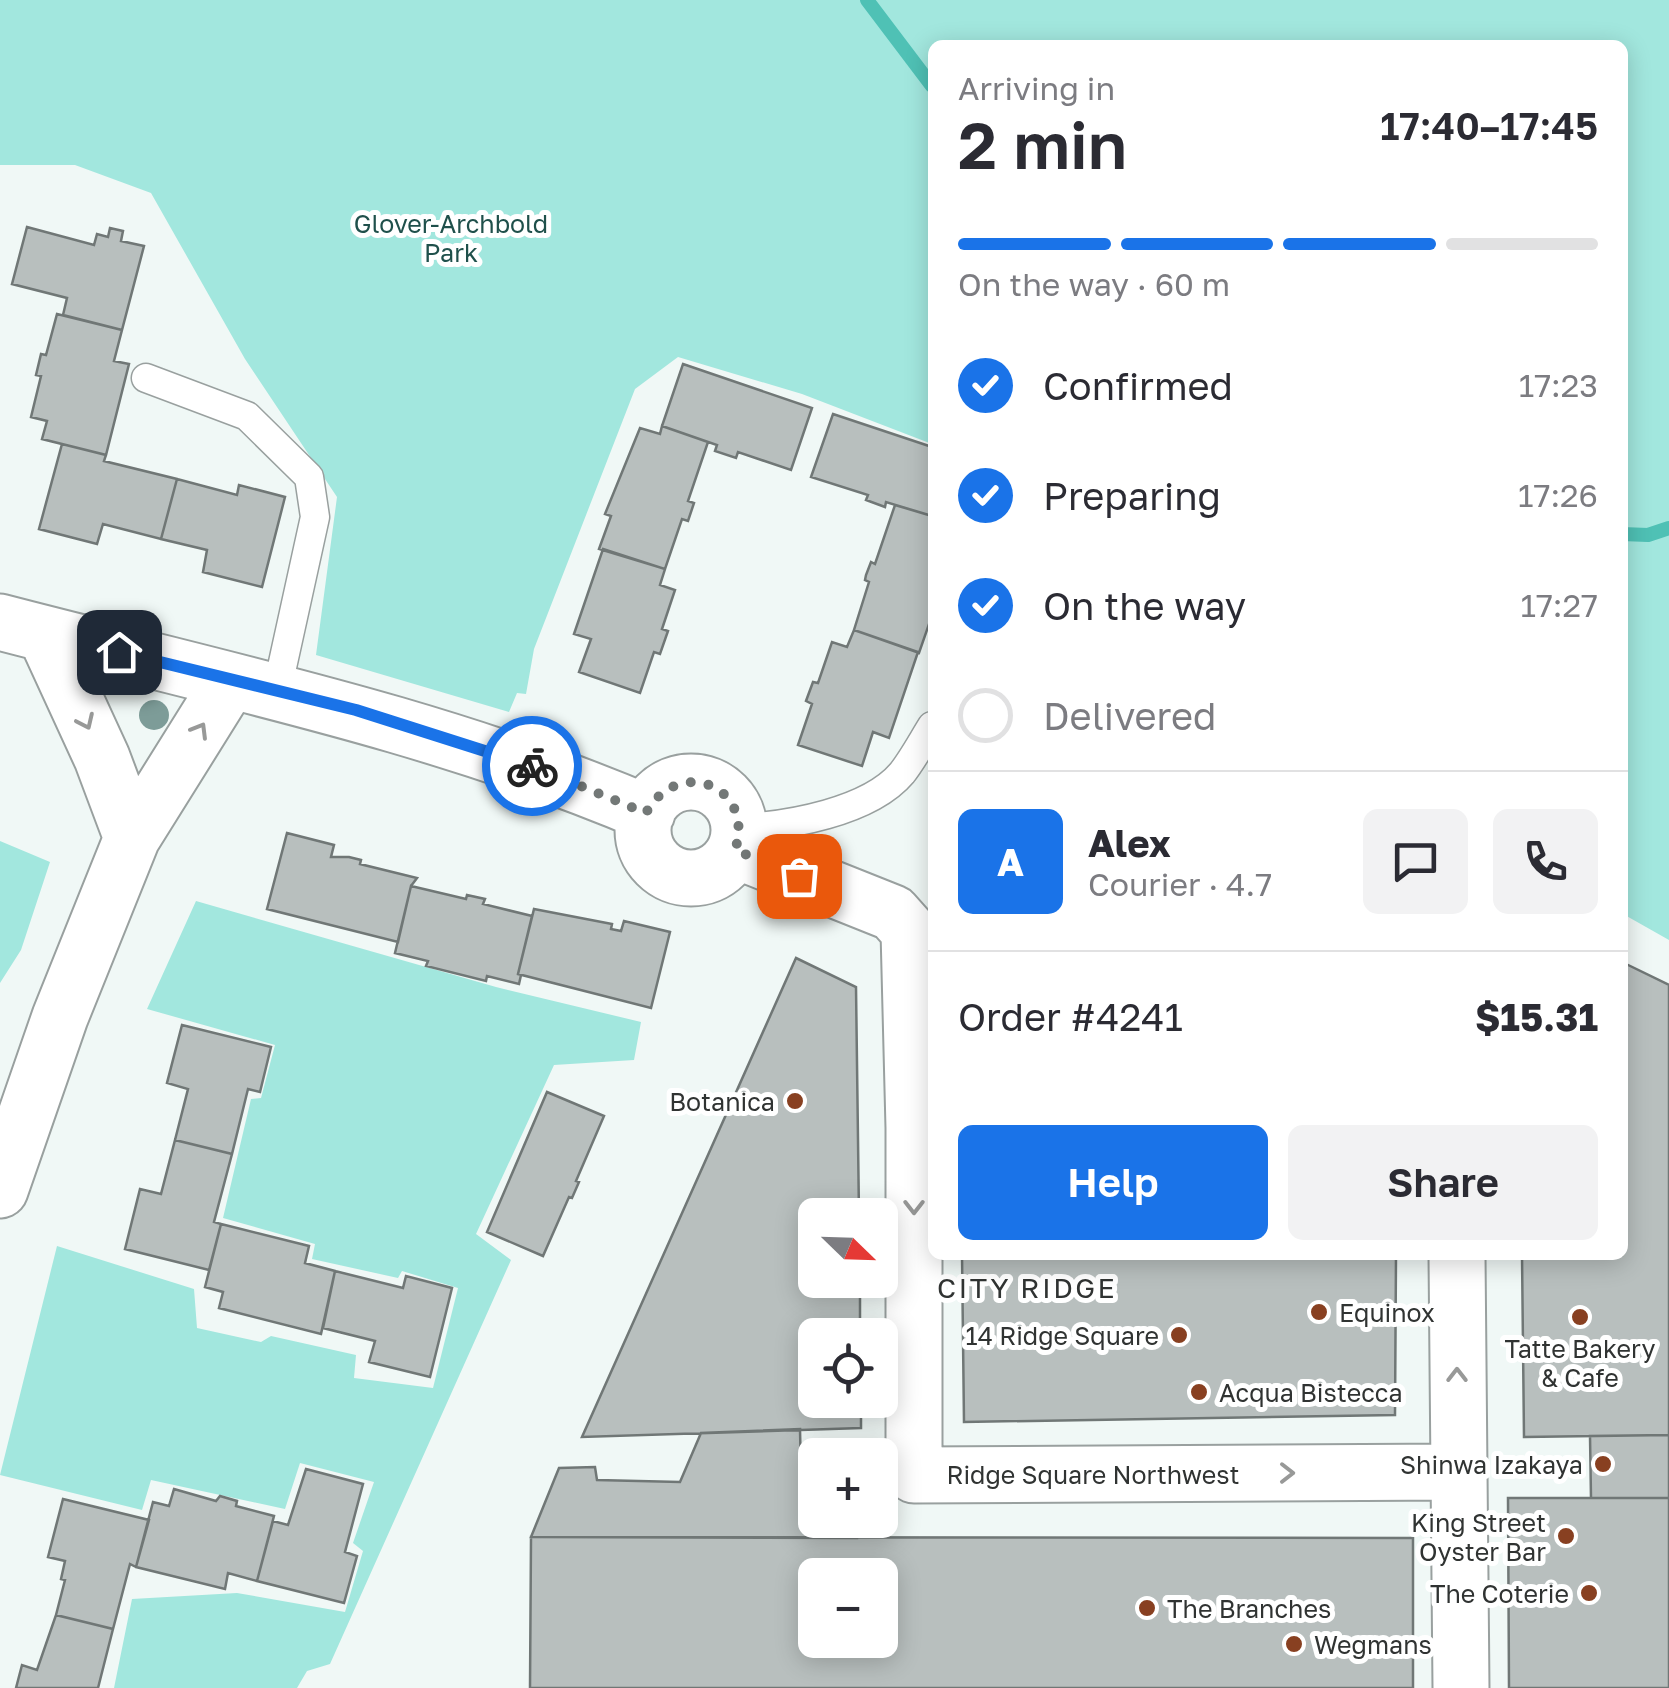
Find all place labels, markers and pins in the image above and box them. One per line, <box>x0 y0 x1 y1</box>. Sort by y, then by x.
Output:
pin <box>77 610 162 695</box>
pin <box>757 834 842 919</box>
place label: Botanica <box>669 1086 775 1117</box>
marker: Botanica <box>784 1090 806 1112</box>
place label: Equinox <box>1339 1297 1435 1328</box>
marker: Equinox <box>1308 1301 1330 1323</box>
marker: Tatte Bakery & Cafe <box>1569 1306 1591 1328</box>
place label: 14 Ridge Square <box>966 1320 1159 1351</box>
marker: 14 Ridge Square <box>1168 1324 1190 1346</box>
place label: Tatte Bakery & Cafe <box>1504 1333 1656 1393</box>
place label: Acqua Bistecca <box>1219 1377 1403 1408</box>
marker: Acqua Bistecca <box>1188 1381 1210 1403</box>
place label: Shinwa Izakaya <box>1400 1449 1583 1480</box>
marker: Shinwa Izakaya <box>1592 1453 1614 1475</box>
place label: King Street Oyster Bar <box>1411 1507 1546 1567</box>
marker: King Street Oyster Bar <box>1555 1525 1577 1547</box>
place label: The Coterie <box>1430 1578 1569 1609</box>
marker: The Coterie <box>1578 1582 1600 1604</box>
place label: The Branches <box>1167 1593 1331 1624</box>
marker: The Branches <box>1136 1597 1158 1619</box>
place label: Wegmans <box>1314 1629 1432 1660</box>
marker: Wegmans <box>1283 1633 1305 1655</box>

